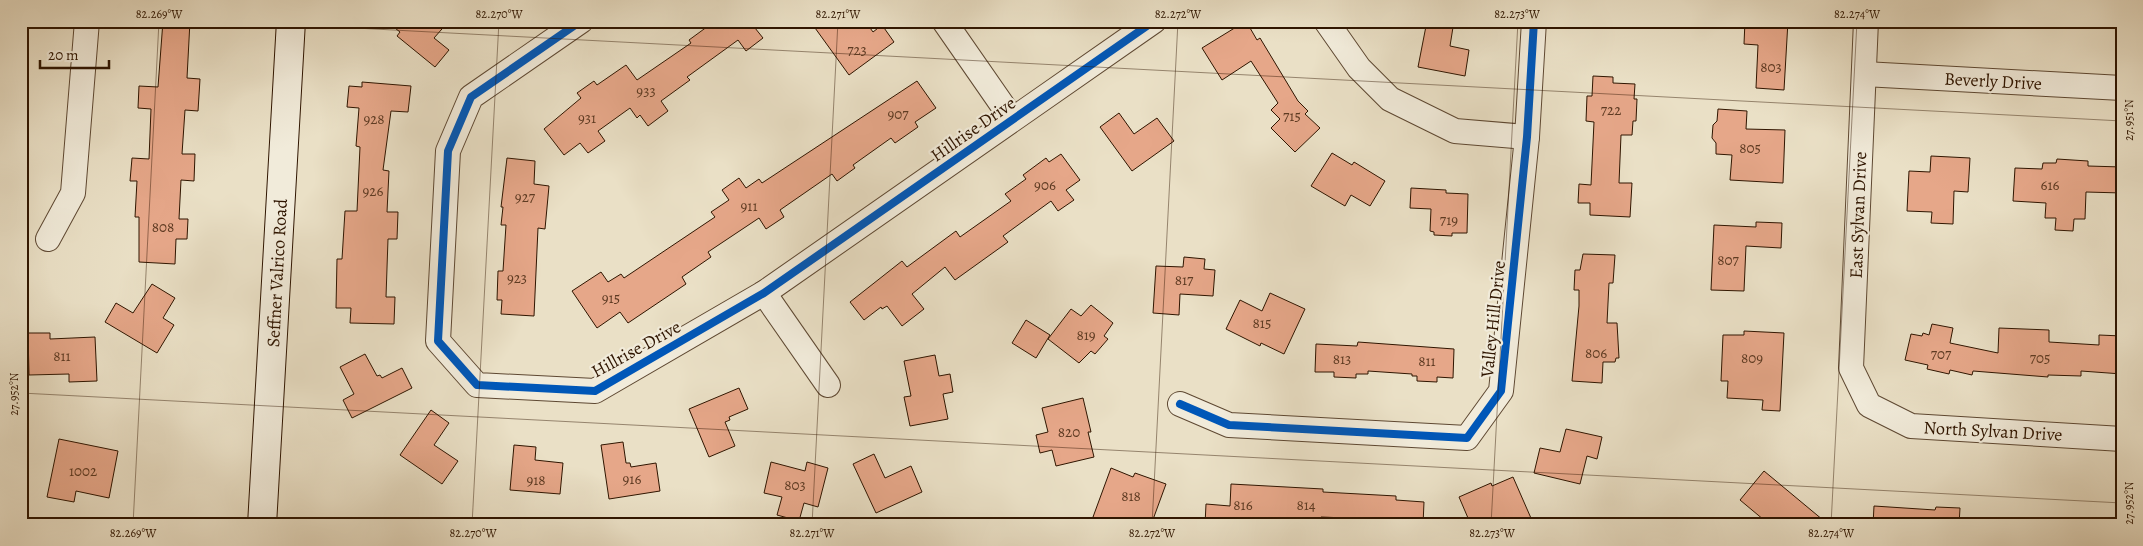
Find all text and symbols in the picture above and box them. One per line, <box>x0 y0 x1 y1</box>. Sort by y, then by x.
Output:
text: 82.269°W <box>136 6 183 22</box>
text: 82.270°W <box>475 6 523 22</box>
text: 82.271°W <box>816 6 861 22</box>
text: 82.272°W <box>1155 6 1202 22</box>
text: 82.273°W <box>1494 6 1541 22</box>
text: 82.274°W <box>1834 6 1881 22</box>
scale bar <box>40 38 109 70</box>
house number: 723 <box>847 40 867 60</box>
text: 20 m <box>48 45 79 65</box>
house number: 803 <box>1760 57 1782 77</box>
street label: Beverly Drive <box>1944 66 2042 96</box>
house number: 933 <box>636 81 656 101</box>
street label: Hillrise Drive <box>926 91 1020 167</box>
text: 27.951°N <box>2121 99 2137 141</box>
house number: 722 <box>1601 100 1621 120</box>
house number: 907 <box>887 104 909 124</box>
house number: 715 <box>1283 106 1301 126</box>
house number: 931 <box>578 108 596 128</box>
house number: 928 <box>363 109 385 129</box>
house number: 805 <box>1739 138 1761 158</box>
street label: East Sylvan Drive <box>1844 151 1872 279</box>
house number: 906 <box>1034 175 1056 195</box>
house number: 616 <box>2041 175 2060 195</box>
house number: 926 <box>363 181 384 201</box>
house number: 927 <box>515 187 536 207</box>
house number: 911 <box>740 196 758 216</box>
street label: Seffner Valrico Road <box>261 198 293 348</box>
house number: 719 <box>1440 210 1458 230</box>
house number: 808 <box>152 217 174 237</box>
house number: 807 <box>1717 250 1739 270</box>
street label: Valley Hill Drive <box>1475 259 1511 380</box>
house number: 923 <box>507 268 527 288</box>
house number: 817 <box>1175 270 1194 290</box>
house number: 915 <box>602 288 620 308</box>
house number: 815 <box>1253 313 1271 333</box>
street label: Hillrise Drive <box>587 315 685 383</box>
house number: 819 <box>1076 325 1096 345</box>
house number: 806 <box>1585 343 1607 363</box>
house number: 707 <box>1931 344 1952 364</box>
house number: 811 <box>53 346 71 366</box>
house number: 809 <box>1741 348 1763 368</box>
house number: 705 <box>2030 348 2050 368</box>
house number: 813 <box>1333 349 1351 369</box>
house number: 811 <box>1418 351 1436 371</box>
text: 27.952°N <box>6 372 22 415</box>
street label: North Sylvan Drive <box>1923 415 2063 447</box>
house number: 820 <box>1058 422 1080 442</box>
house number: 1002 <box>69 461 97 481</box>
house number: 916 <box>623 469 642 489</box>
house number: 918 <box>526 470 546 490</box>
house number: 803 <box>784 475 806 495</box>
text: 27.952°N <box>2121 481 2137 524</box>
house number: 818 <box>1121 486 1141 506</box>
house number: 816 <box>1233 495 1253 515</box>
house number: 814 <box>1296 495 1316 515</box>
text: 82.269°W <box>110 525 157 541</box>
text: 82.270°W <box>449 525 497 541</box>
text: 82.271°W <box>790 525 835 541</box>
text: 82.272°W <box>1129 525 1176 541</box>
text: 82.273°W <box>1469 525 1516 541</box>
text: 82.274°W <box>1808 525 1855 541</box>

